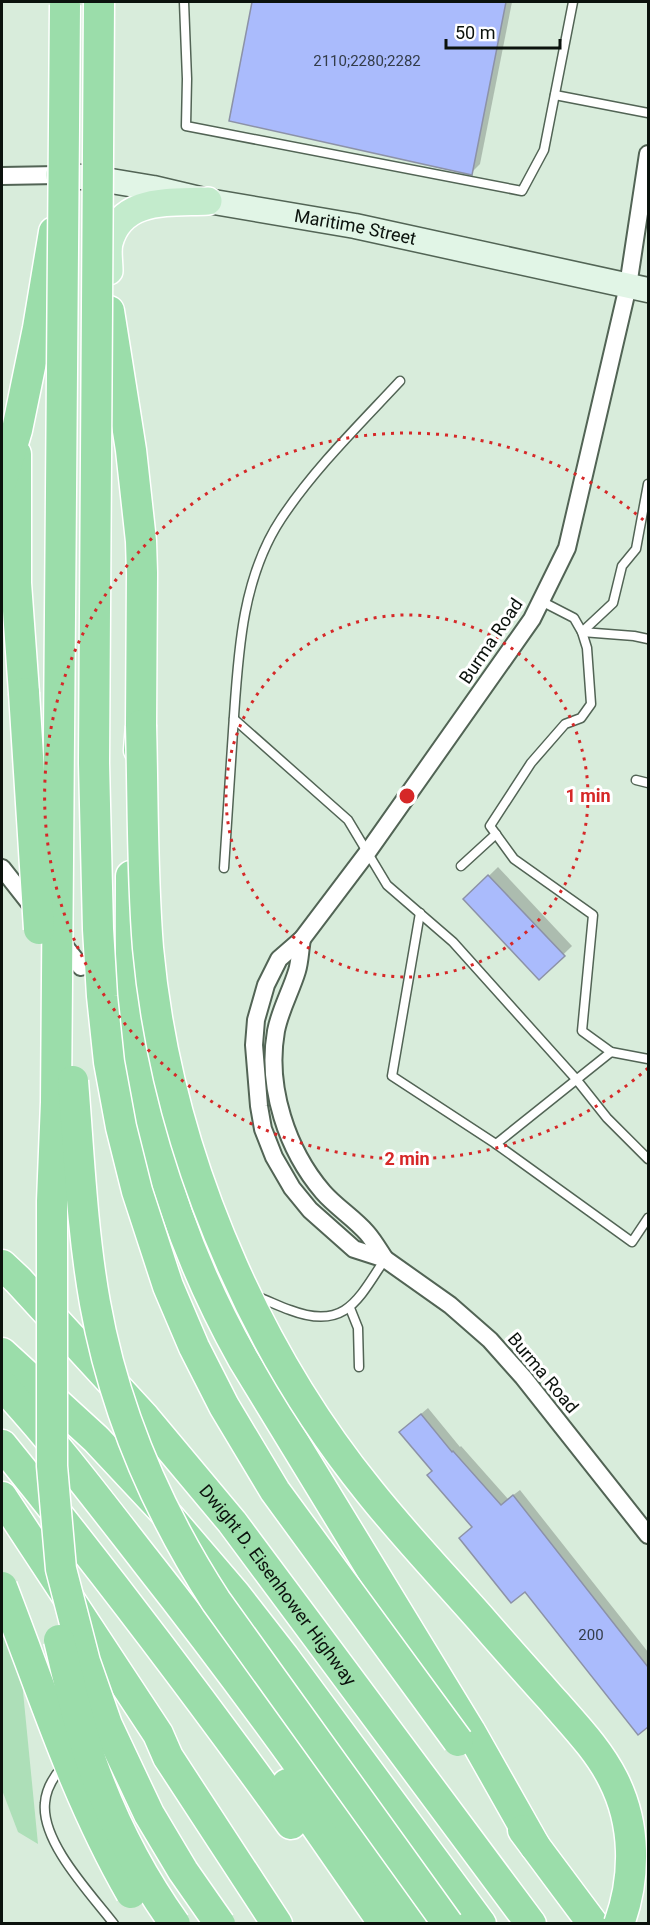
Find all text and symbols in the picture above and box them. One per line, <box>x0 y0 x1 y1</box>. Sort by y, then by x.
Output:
scale bar <box>446 12 560 50</box>
text: 50 m <box>455 22 495 43</box>
house number: 2110;2280;2282 <box>313 52 421 70</box>
street label: Maritime Street <box>293 205 418 249</box>
street label: Burma Road <box>454 594 527 687</box>
text: 1 min <box>565 785 611 806</box>
centre of rings <box>397 786 417 806</box>
text: 2 min <box>384 1148 430 1169</box>
street label: Burma Road <box>504 1328 583 1417</box>
street label: Dwight D. Eisenhower Highway <box>195 1480 361 1690</box>
house number: 200 <box>578 1626 604 1644</box>

